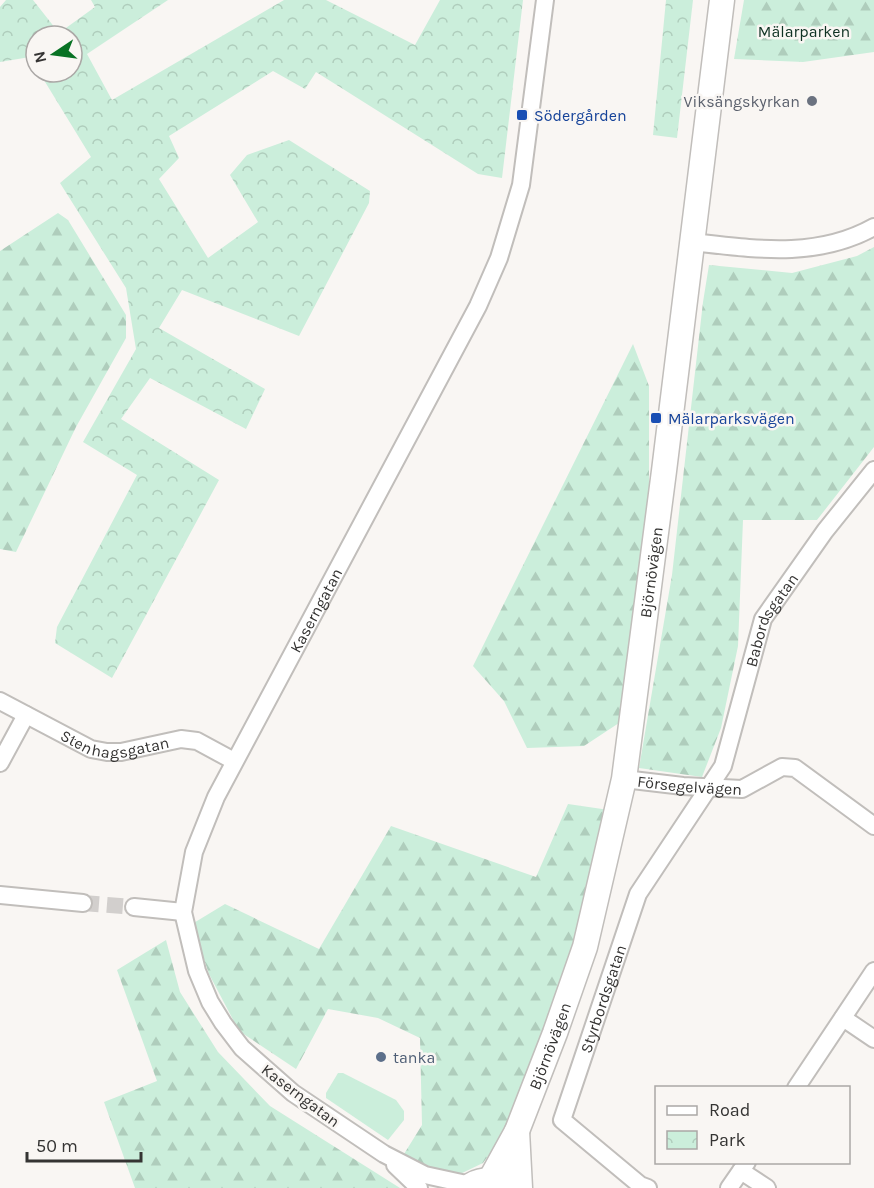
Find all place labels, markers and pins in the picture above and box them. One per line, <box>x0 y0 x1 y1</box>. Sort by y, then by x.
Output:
place label: Viksängskyrkan <box>683 92 800 111</box>
marker: Viksängskyrkan <box>805 94 819 108</box>
place label: Södergården <box>534 106 627 125</box>
marker: Södergården <box>515 108 529 122</box>
place label: Mälarparksvägen <box>668 409 795 428</box>
marker: Mälarparksvägen <box>649 411 663 425</box>
place label: tanka <box>393 1048 435 1067</box>
marker: tanka <box>374 1050 388 1064</box>

